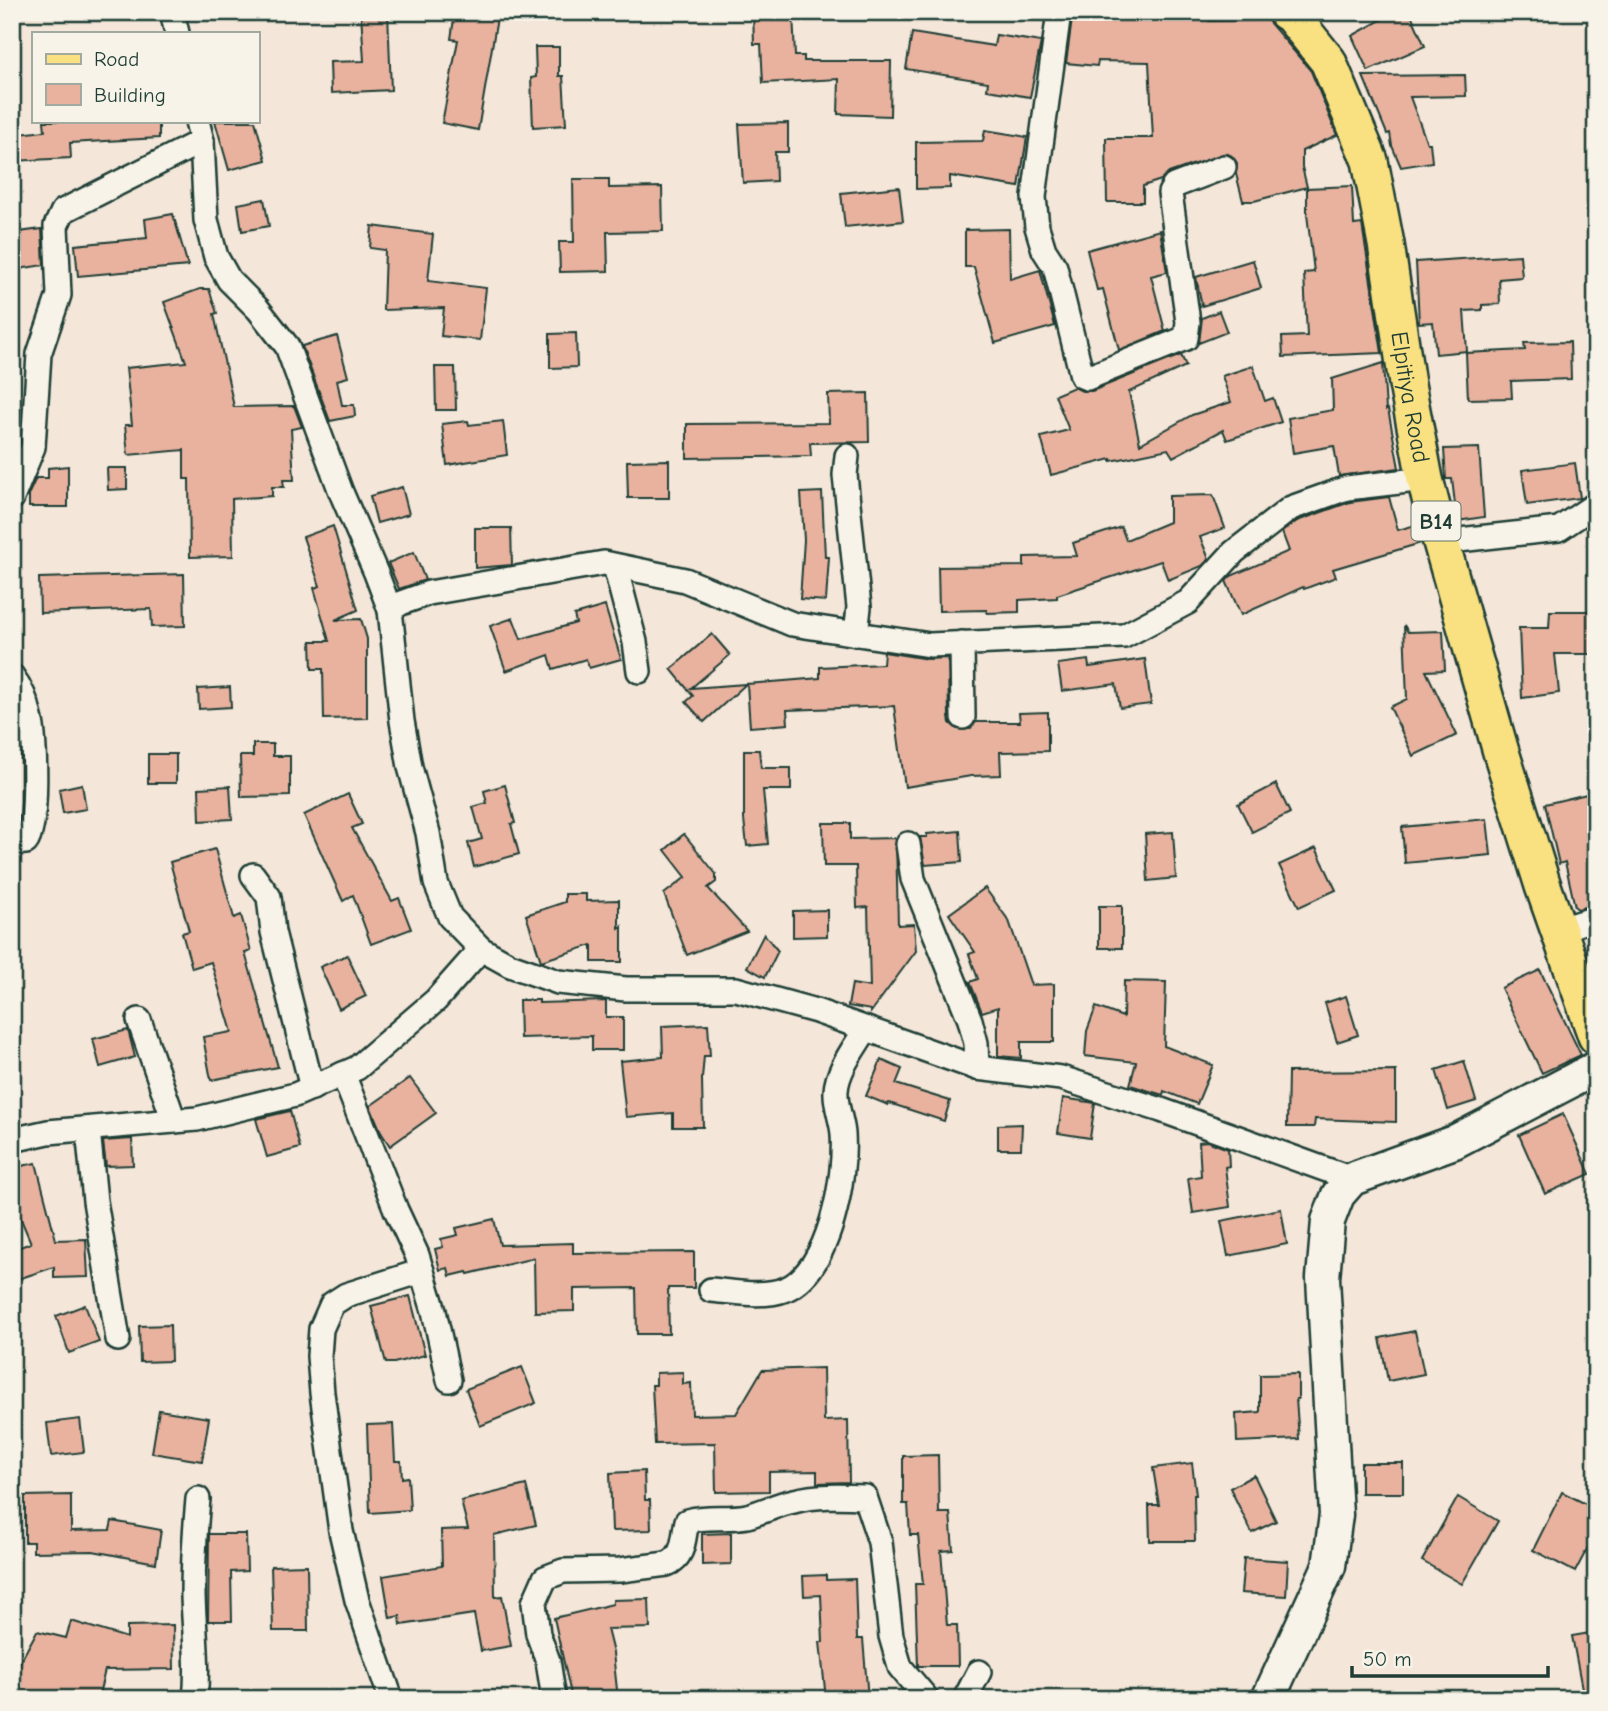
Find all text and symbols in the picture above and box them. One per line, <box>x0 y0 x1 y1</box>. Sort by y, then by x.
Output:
legend <box>32 32 259 122</box>
text: Road <box>94 47 139 71</box>
text: Building <box>94 83 166 107</box>
street label: Elpitiya Road <box>1385 330 1436 465</box>
road number: B14 <box>1412 502 1460 540</box>
scale bar <box>1352 1634 1548 1678</box>
text: 50 m <box>1363 1647 1412 1671</box>

